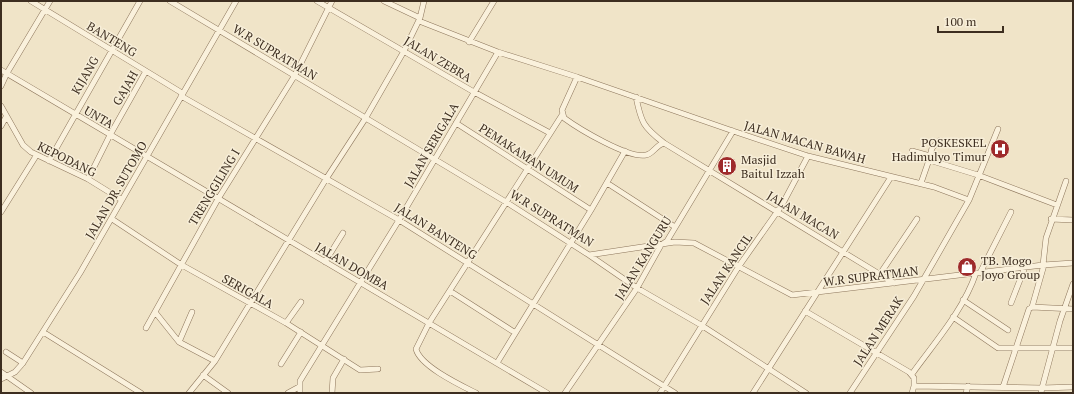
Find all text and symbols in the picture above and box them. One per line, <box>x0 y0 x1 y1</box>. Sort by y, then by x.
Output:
scale bar <box>938 8 1003 34</box>
text: 100 m <box>944 14 977 29</box>
street label: BANTENG <box>84 18 140 60</box>
street label: W.R SUPRATMAN <box>230 21 320 83</box>
street label: JALAN ZEBRA <box>401 33 475 85</box>
street label: KIJANG <box>68 53 102 97</box>
street label: GAJAH <box>109 68 141 108</box>
street label: JALAN SERIGALA <box>401 99 462 190</box>
street label: UNTA <box>82 103 117 132</box>
street label: JALAN MACAN BAWAH <box>743 117 868 167</box>
street label: PEMAKAMAN UMUM <box>476 120 582 196</box>
place label: POSKESKEL Hadimulyo Timur <box>892 135 986 164</box>
street label: KEPODANG <box>35 138 100 180</box>
street label: JALAN DR. SUTOMO <box>82 138 150 242</box>
hospital icon: POSKESKEL Hadimulyo Timur <box>989 138 1011 160</box>
street label: TRENGGILING I <box>185 146 243 228</box>
place label: Masjid Baitul Izzah <box>741 152 805 181</box>
building icon: Masjid Baitul Izzah <box>716 155 738 177</box>
street label: W.R SUPRATMAN <box>507 186 597 250</box>
street label: JALAN MACAN <box>764 188 842 242</box>
street label: JALAN BANTENG <box>392 200 481 263</box>
street label: JALAN KANGURU <box>611 214 675 302</box>
street label: JALAN KANCIL <box>697 231 755 307</box>
street label: JALAN DOMBA <box>313 239 392 293</box>
place label: TB. Mogo Joyo Group <box>981 253 1040 282</box>
shop icon: TB. Mogo Joyo Group <box>956 256 978 278</box>
street label: W.R SUPRATMAN <box>823 263 920 289</box>
street label: SERIGALA <box>220 271 277 312</box>
street label: JALAN MERAK <box>850 293 906 369</box>

